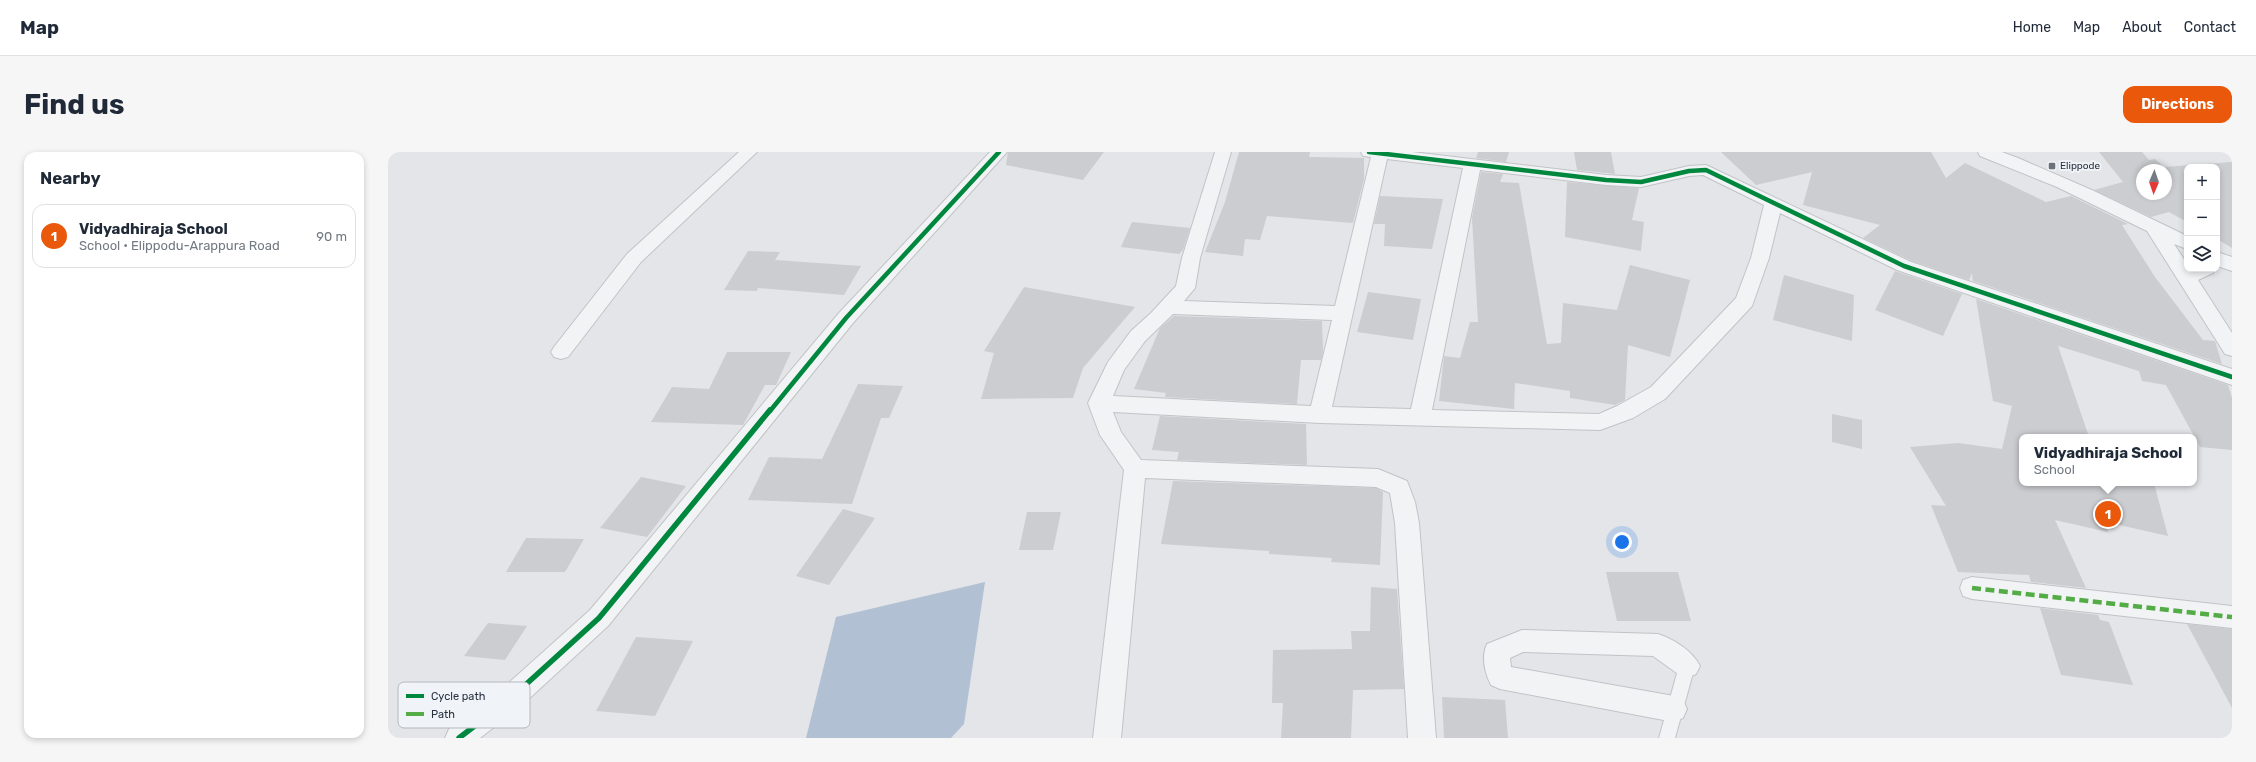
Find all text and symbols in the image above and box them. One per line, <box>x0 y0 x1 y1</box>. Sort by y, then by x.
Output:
text: Map <box>20 16 59 39</box>
text: Home <box>2013 19 2051 36</box>
text: Map <box>2073 19 2100 36</box>
text: About <box>2122 19 2162 36</box>
text: Contact <box>2184 19 2236 36</box>
button: Directions <box>2123 86 2232 123</box>
text: Find us <box>24 88 124 121</box>
place label: Elippode <box>2060 160 2101 172</box>
marker: Elippode <box>2047 161 2057 171</box>
north arrow <box>2136 164 2172 200</box>
map controls <box>2184 164 2220 272</box>
button: + <box>2184 164 2220 200</box>
text: Nearby <box>40 168 101 188</box>
button: − <box>2184 200 2220 236</box>
text: Vidyadhiraja School <box>79 220 228 238</box>
text: 1 <box>51 229 57 244</box>
text: 90 m <box>316 229 347 244</box>
button: layers <box>2184 236 2220 272</box>
text: School · Elippodu-Arappura Road <box>79 238 280 253</box>
popup <box>2019 434 2197 486</box>
text: Vidyadhiraja School <box>2034 444 2182 462</box>
text: School <box>2034 462 2075 477</box>
pin: 1 <box>2095 499 2121 529</box>
your location <box>1612 532 1632 552</box>
legend <box>398 682 530 728</box>
text: Cycle path <box>431 690 485 703</box>
text: Path <box>431 708 455 721</box>

